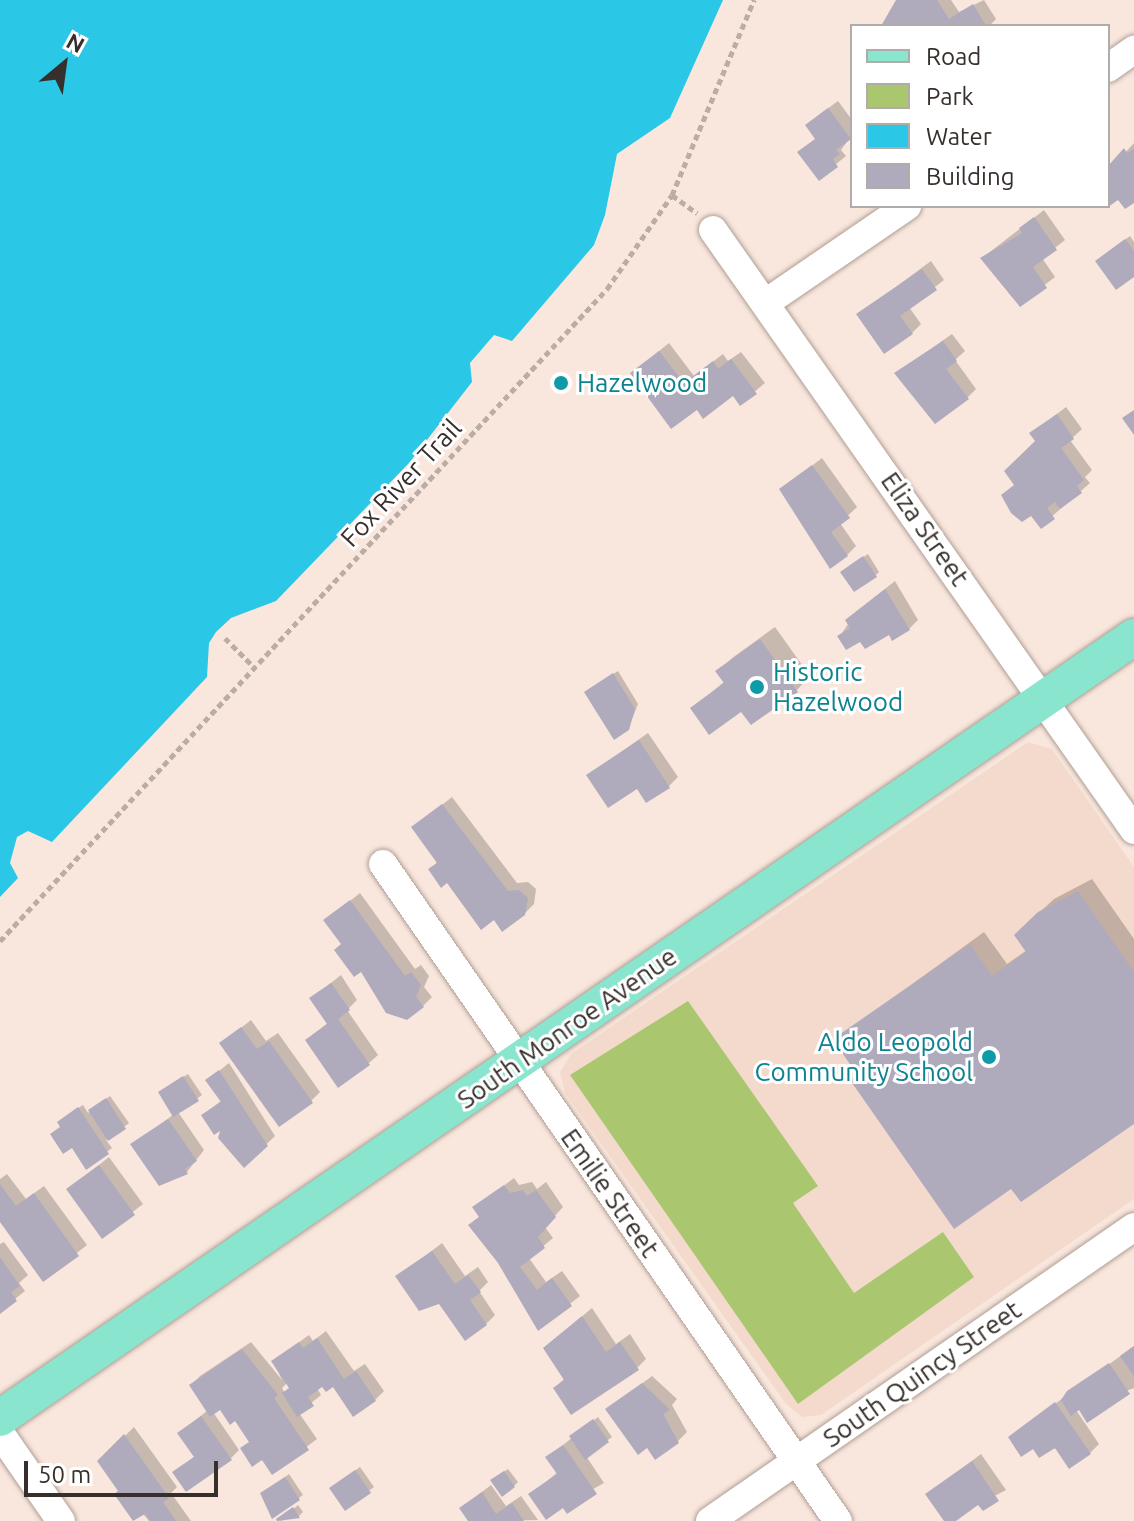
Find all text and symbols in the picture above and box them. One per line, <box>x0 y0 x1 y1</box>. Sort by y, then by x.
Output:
north arrow <box>24 24 104 104</box>
legend <box>850 24 1110 208</box>
text: N <box>63 28 89 57</box>
text: Road <box>926 43 981 70</box>
text: Park <box>926 83 974 110</box>
text: Water <box>926 123 992 150</box>
text: Building <box>926 163 1014 190</box>
place label: Hazelwood <box>577 367 707 399</box>
marker: Hazelwood <box>552 374 570 392</box>
street label: Fox River Trail <box>334 413 468 553</box>
street label: Eliza Street <box>874 466 976 592</box>
place label: Historic Hazelwood <box>773 656 903 718</box>
marker: Historic Hazelwood <box>748 678 766 696</box>
street label: South Monroe Avenue <box>451 941 683 1115</box>
place label: Aldo Leopold Community School <box>754 1026 973 1088</box>
marker: Aldo Leopold Community School <box>980 1048 998 1066</box>
street label: Emilie Street <box>554 1123 666 1263</box>
street label: South Quincy Street <box>817 1294 1027 1454</box>
scale bar <box>28 1445 222 1495</box>
text: 50 m <box>38 1461 91 1488</box>

